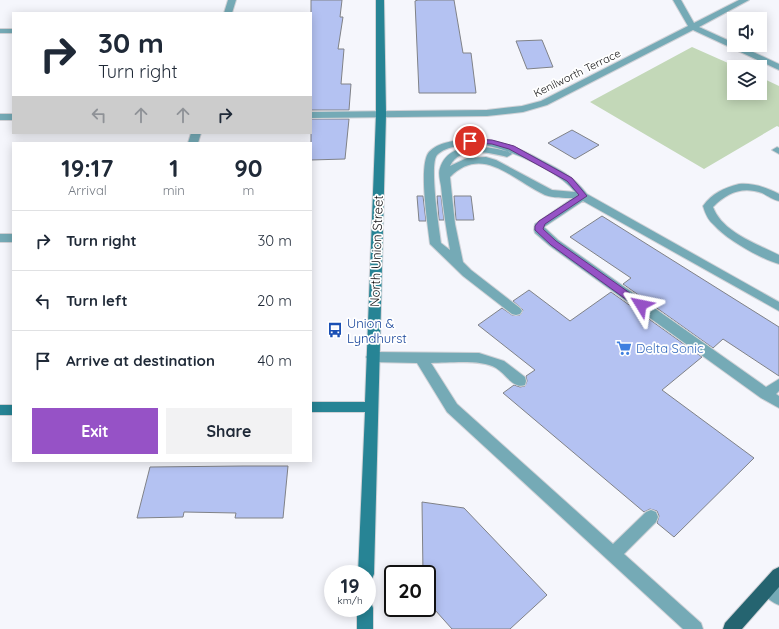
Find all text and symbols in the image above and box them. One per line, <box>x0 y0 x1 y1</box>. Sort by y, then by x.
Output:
map controls <box>727 12 767 100</box>
button: sound <box>727 12 767 52</box>
text: 30 m <box>98 25 164 60</box>
icon: right <box>32 28 84 80</box>
street label: Kenilworth Terrace <box>531 46 623 100</box>
text: Turn right <box>98 60 178 83</box>
button: layers <box>727 60 767 100</box>
icon: left <box>88 104 110 126</box>
icon: ahead <box>130 104 152 126</box>
icon: ahead <box>172 104 194 126</box>
icon: right <box>214 104 236 126</box>
pin <box>453 124 487 158</box>
icon: arrive <box>459 130 481 152</box>
text: 19:17 <box>61 153 113 183</box>
text: 1 <box>169 153 178 183</box>
text: 90 <box>234 153 263 183</box>
text: Arrival <box>68 182 107 198</box>
text: min <box>163 182 185 198</box>
text: m <box>242 182 254 198</box>
street label: North Union Street <box>366 195 386 307</box>
icon: right <box>32 230 54 252</box>
text: Turn right <box>66 231 137 250</box>
text: 30 m <box>257 231 292 250</box>
position arrow <box>620 284 662 326</box>
icon: left <box>32 290 54 312</box>
text: Turn left <box>66 291 128 310</box>
text: 20 m <box>257 291 292 310</box>
place label: Union & Lyndhurst <box>347 315 407 346</box>
bus stop icon: Union & Lyndhurst <box>326 321 344 339</box>
supermarket icon: Delta Sonic <box>615 339 633 357</box>
place label: Delta Sonic <box>636 340 704 356</box>
icon: arrive <box>32 350 54 372</box>
text: Arrive at destination <box>66 351 215 370</box>
text: 40 m <box>257 351 292 370</box>
button: Exit <box>32 408 158 454</box>
button: Share <box>166 408 292 454</box>
speed limit sign: 20 <box>384 565 436 617</box>
text: 19 <box>340 573 360 598</box>
text: km/h <box>337 594 363 607</box>

